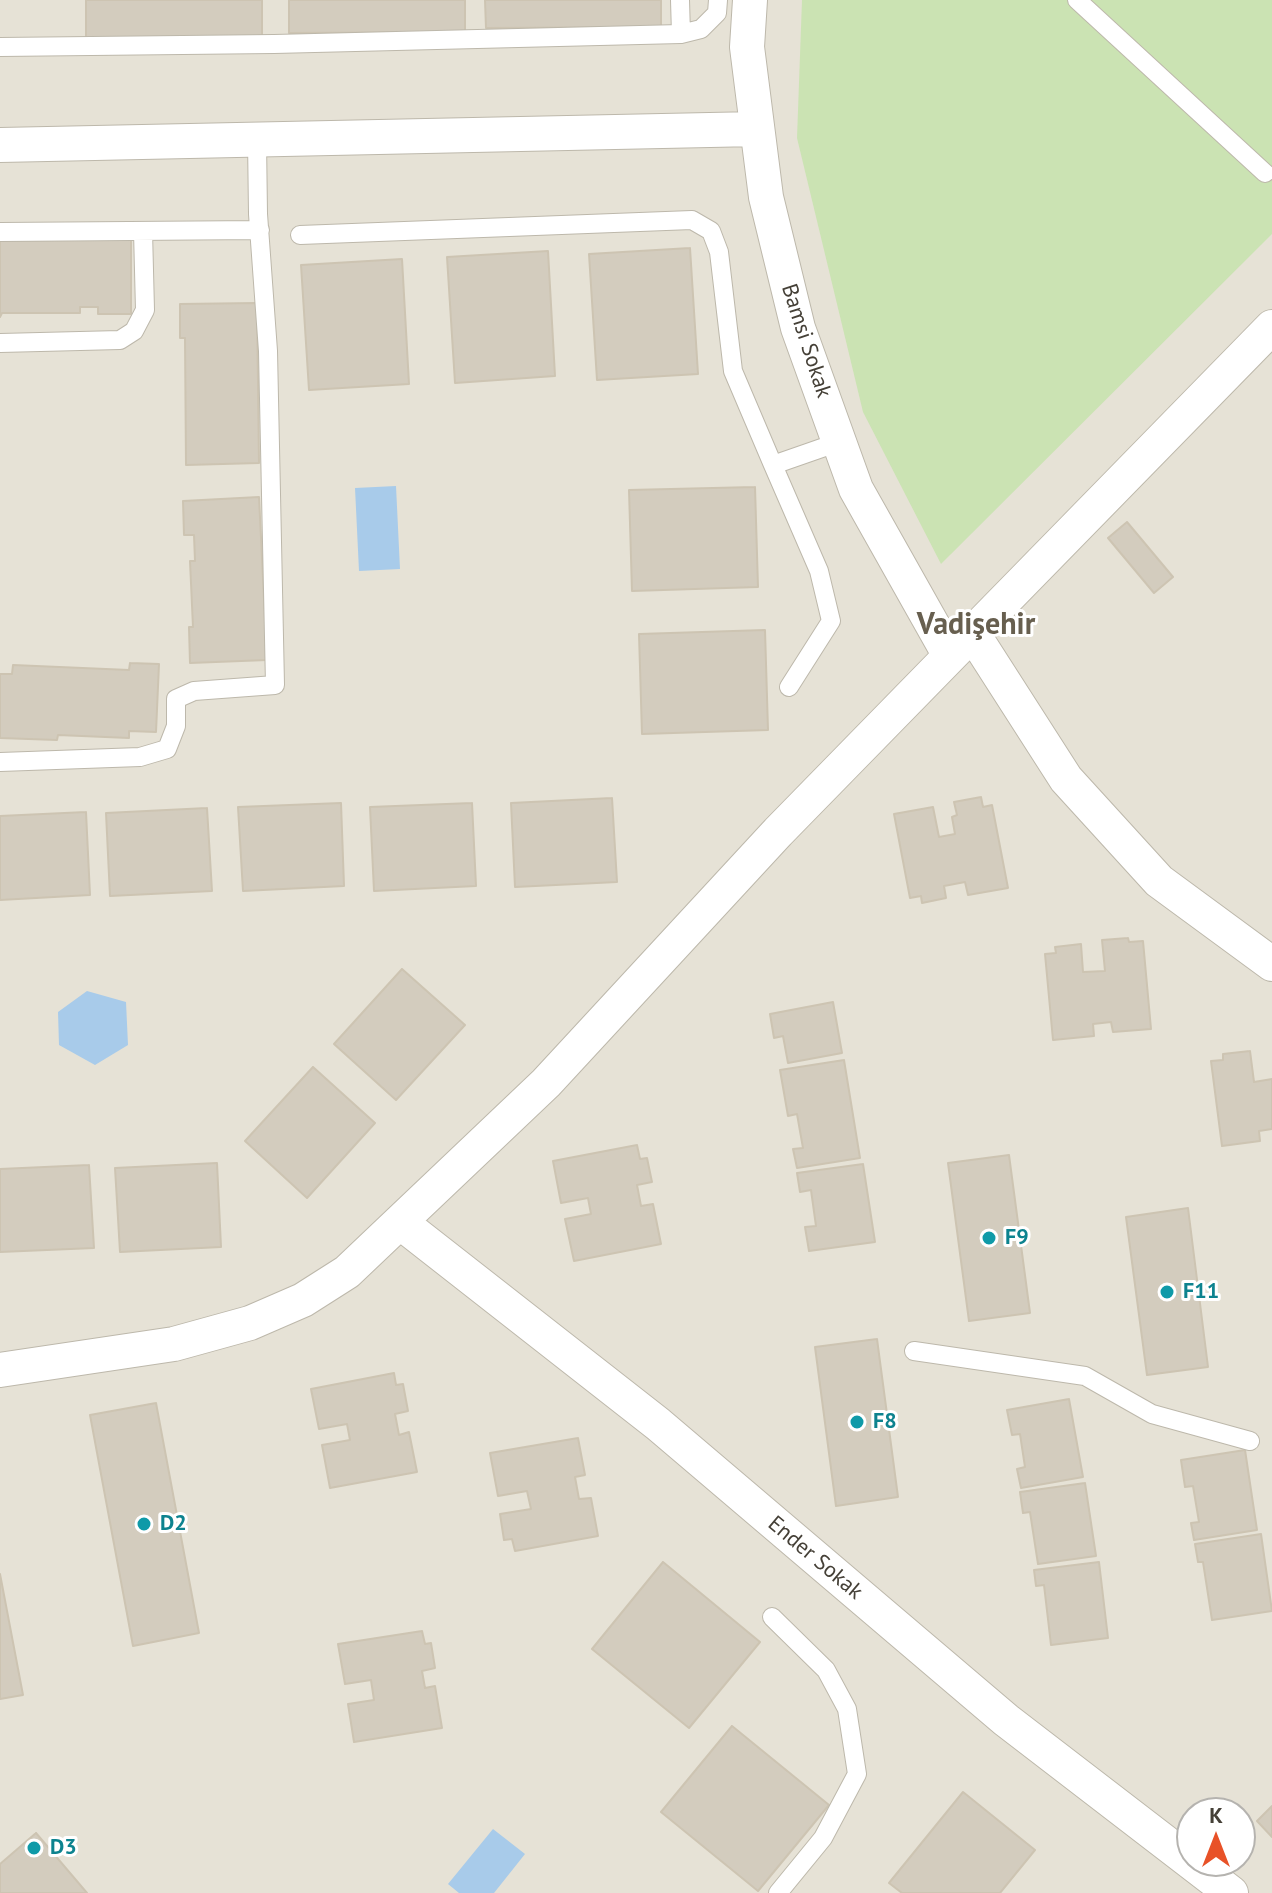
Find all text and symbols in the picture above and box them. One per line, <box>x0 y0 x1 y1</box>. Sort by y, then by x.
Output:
street label: Bamsi Sokak <box>775 281 837 401</box>
district label: Vadişehir <box>917 607 1035 643</box>
place label: F9 <box>1005 1225 1029 1251</box>
marker: F9 <box>980 1229 998 1247</box>
place label: F11 <box>1183 1279 1219 1305</box>
marker: F11 <box>1158 1283 1176 1301</box>
place label: F8 <box>873 1409 897 1435</box>
marker: F8 <box>848 1413 866 1431</box>
place label: D2 <box>160 1511 187 1537</box>
street label: Ender Sokak <box>762 1511 868 1605</box>
marker: D2 <box>135 1515 153 1533</box>
north arrow <box>1176 1797 1256 1877</box>
text: K <box>1209 1801 1223 1829</box>
place label: D3 <box>50 1835 77 1861</box>
marker: D3 <box>25 1839 43 1857</box>

